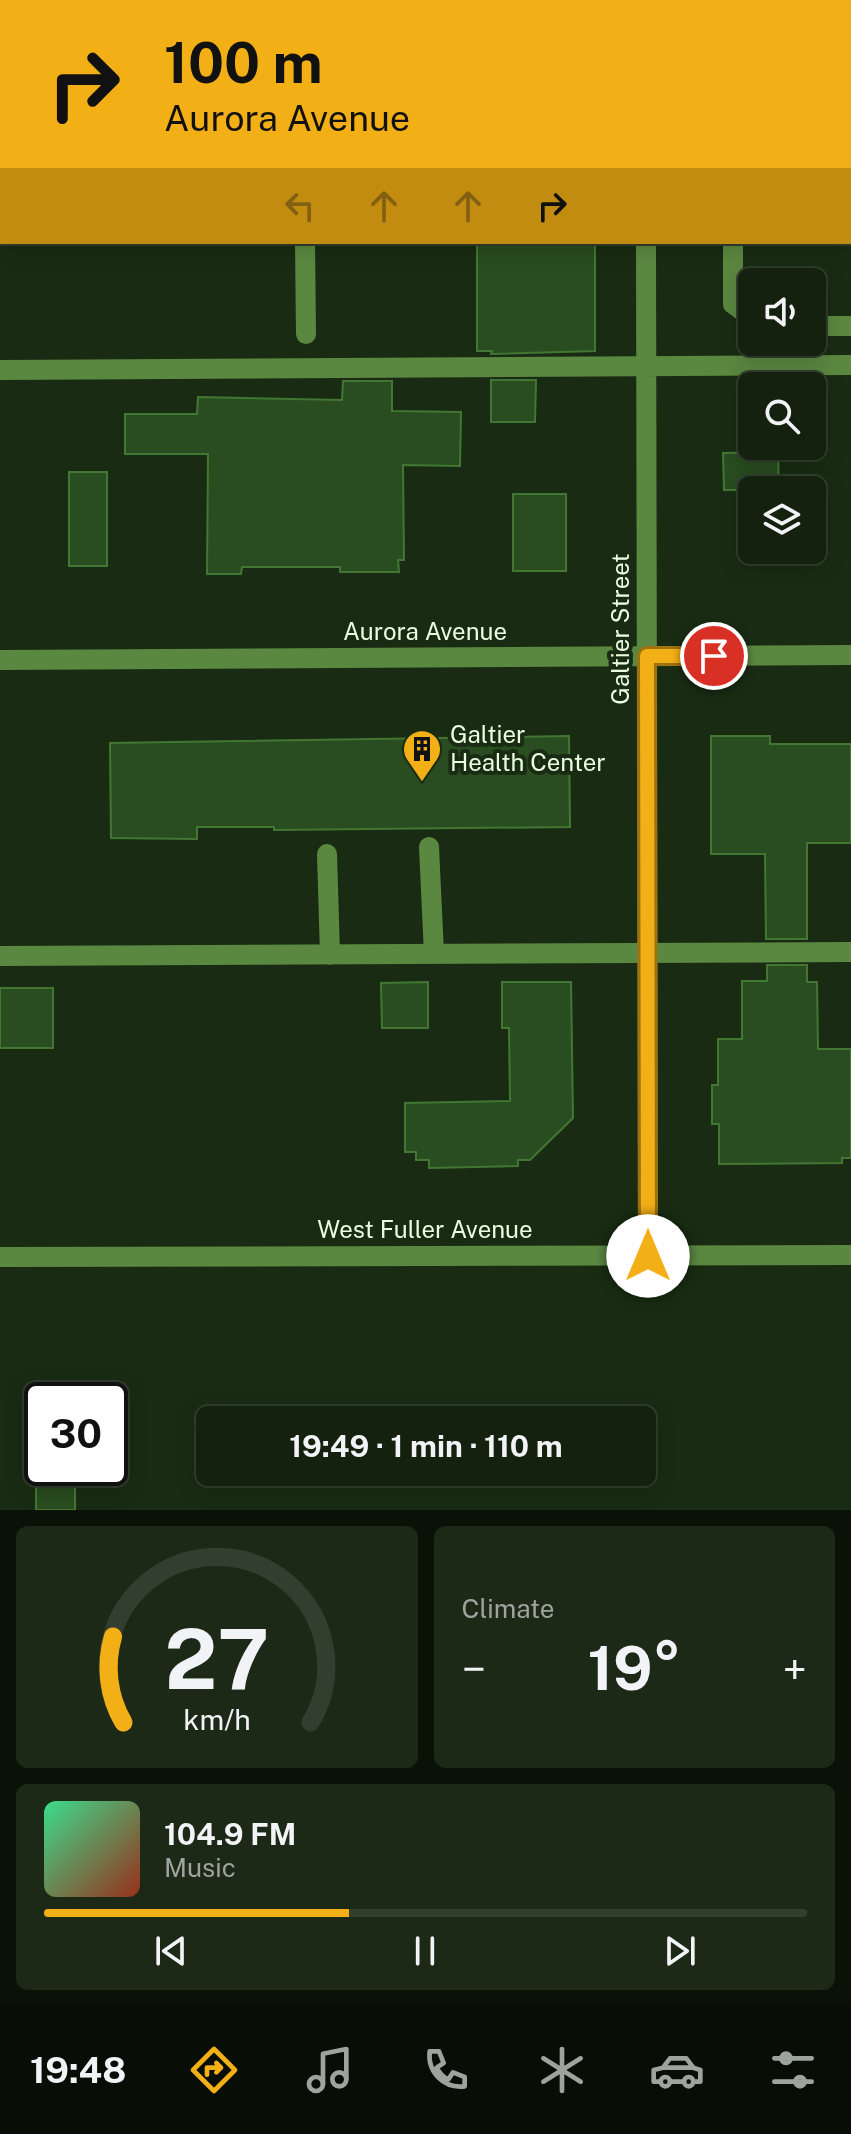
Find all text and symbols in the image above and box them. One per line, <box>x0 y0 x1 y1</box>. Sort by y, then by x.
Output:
text: 100 m <box>164 30 323 96</box>
icon: right <box>32 32 136 136</box>
text: Aurora Avenue <box>164 97 410 139</box>
icon: left <box>278 184 322 228</box>
icon: ahead <box>362 184 406 228</box>
icon: ahead <box>446 184 490 228</box>
icon: right <box>530 184 574 228</box>
map controls <box>738 268 826 564</box>
button: sound <box>738 268 826 356</box>
button: search <box>738 372 826 460</box>
button: layers <box>738 476 826 564</box>
street label: Galtier Street <box>606 553 634 705</box>
street label: Aurora Avenue <box>343 617 507 645</box>
pin <box>680 622 748 690</box>
icon: arrive <box>692 634 736 678</box>
place label: Galtier Health Center <box>450 720 606 776</box>
building icon: Galtier Health Center <box>401 728 443 783</box>
position arrow <box>606 1214 690 1298</box>
street label: West Fuller Avenue <box>317 1215 533 1243</box>
speed limit sign: 30 <box>24 1382 128 1486</box>
text: 19:49 · 1 min · 110 m <box>289 1428 563 1464</box>
text: Climate <box>462 1593 555 1624</box>
text: 27 <box>164 1610 269 1708</box>
text: 19° <box>587 1633 681 1704</box>
text: − <box>462 1643 486 1695</box>
text: + <box>783 1643 807 1695</box>
text: km/h <box>183 1703 250 1736</box>
text: 104.9 FM <box>164 1816 296 1852</box>
text: Music <box>164 1852 236 1883</box>
icon: previous <box>149 1929 193 1973</box>
icon: pause <box>403 1929 447 1973</box>
icon: next <box>658 1929 702 1973</box>
icon: directions <box>186 2042 242 2098</box>
icon: music <box>302 2042 358 2098</box>
icon: phone <box>418 2042 474 2098</box>
icon: climate <box>534 2042 590 2098</box>
icon: car <box>649 2042 705 2098</box>
icon: filters <box>765 2042 821 2098</box>
text: 19:48 <box>30 2049 126 2091</box>

